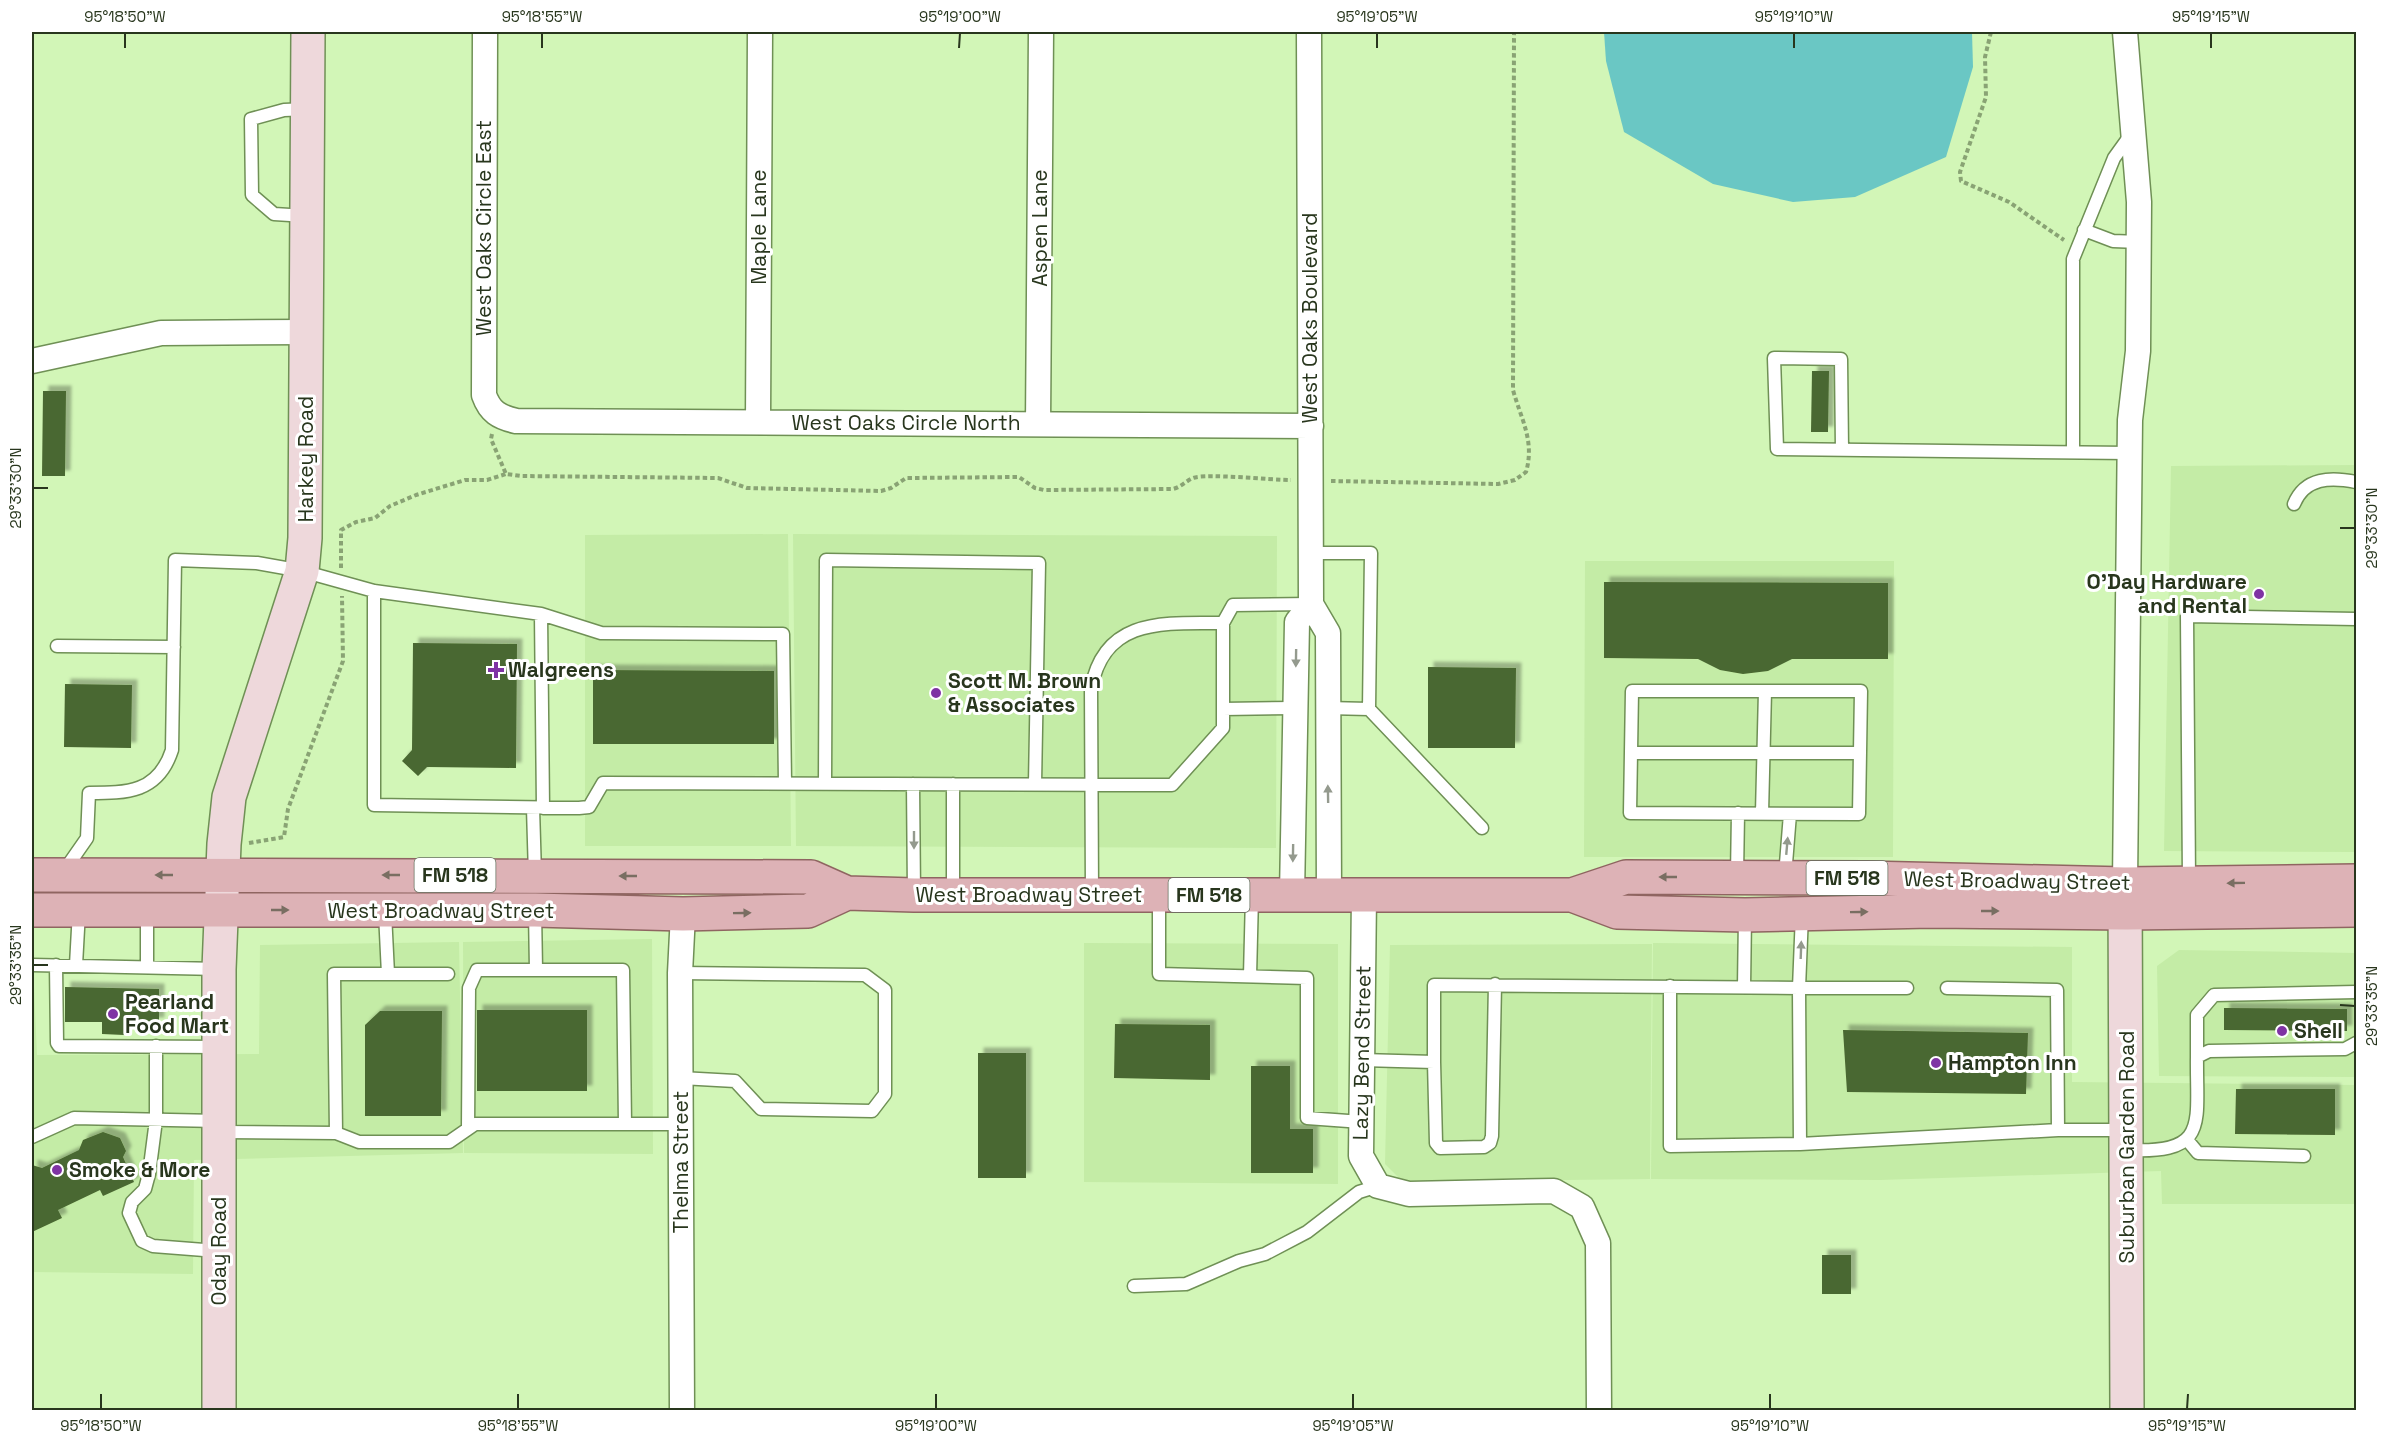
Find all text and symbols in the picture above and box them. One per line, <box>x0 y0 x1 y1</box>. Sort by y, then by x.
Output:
text: 95°18'50"W <box>84 7 166 26</box>
text: 95°18'55"W <box>502 7 582 26</box>
text: 95°19'00"W <box>919 7 1001 26</box>
text: 95°19'05"W <box>1336 7 1418 26</box>
text: 95°19'10"W <box>1755 7 1833 26</box>
text: 95°19'15"W <box>2172 7 2250 26</box>
street label: West Oaks Circle East <box>470 120 497 336</box>
street label: Maple Lane <box>745 169 772 285</box>
street label: Aspen Lane <box>1026 169 1053 287</box>
street label: West Oaks Boulevard <box>1296 212 1323 424</box>
street label: Harkey Road <box>292 396 319 522</box>
street label: West Oaks Circle North <box>791 409 1021 436</box>
text: 29°33'30"N <box>6 448 25 528</box>
text: 29°33'30"N <box>2362 488 2381 568</box>
place label: O'Day Hardware and Rental <box>2087 568 2247 619</box>
marker: O'Day Hardware and Rental <box>2252 587 2266 601</box>
one-way arrow <box>1291 648 1301 667</box>
place label: Walgreens <box>508 656 614 683</box>
marker: Walgreens <box>489 663 503 677</box>
place label: Scott M. Brown & Associates <box>948 667 1101 718</box>
marker: Scott M. Brown & Associates <box>929 686 943 700</box>
one-way arrow <box>1323 785 1333 804</box>
one-way arrow <box>909 830 919 849</box>
one-way arrow <box>1782 837 1792 856</box>
one-way arrow <box>1288 843 1298 862</box>
road number: FM 518 <box>414 858 496 892</box>
road number: FM 518 <box>1806 861 1888 895</box>
street label: West Broadway Street <box>1903 865 2131 896</box>
one-way arrow <box>155 870 174 880</box>
one-way arrow <box>382 870 401 880</box>
one-way arrow <box>619 871 638 881</box>
one-way arrow <box>1658 872 1677 882</box>
road number: FM 518 <box>1168 878 1250 912</box>
one-way arrow <box>2227 878 2246 888</box>
street label: West Broadway Street <box>916 881 1143 908</box>
street label: West Broadway Street <box>328 897 555 924</box>
one-way arrow <box>271 905 290 915</box>
one-way arrow <box>1849 907 1868 917</box>
one-way arrow <box>1980 907 1999 916</box>
one-way arrow <box>732 908 751 917</box>
text: 29°33'35"N <box>6 925 25 1005</box>
one-way arrow <box>1796 941 1805 960</box>
street label: Lazy Bend Street <box>1346 965 1377 1141</box>
text: 29°33'35"N <box>2362 966 2381 1046</box>
place label: Pearland Food Mart <box>125 988 229 1039</box>
marker: Pearland Food Mart <box>106 1007 120 1021</box>
place label: Shell <box>2294 1017 2343 1044</box>
marker: Shell <box>2275 1024 2289 1038</box>
street label: Suburban Garden Road <box>2113 1030 2140 1264</box>
place label: Hampton Inn <box>1948 1049 2077 1076</box>
marker: Hampton Inn <box>1929 1056 1943 1070</box>
street label: Thelma Street <box>667 1091 694 1233</box>
place label: Smoke & More <box>69 1156 210 1183</box>
marker: Smoke & More <box>50 1163 64 1177</box>
street label: Oday Road <box>205 1196 232 1306</box>
text: 95°18'50"W <box>60 1416 142 1435</box>
text: 95°18'55"W <box>478 1416 558 1435</box>
text: 95°19'00"W <box>895 1416 977 1435</box>
text: 95°19'05"W <box>1312 1416 1394 1435</box>
text: 95°19'10"W <box>1731 1416 1809 1435</box>
text: 95°19'15"W <box>2148 1416 2226 1435</box>

